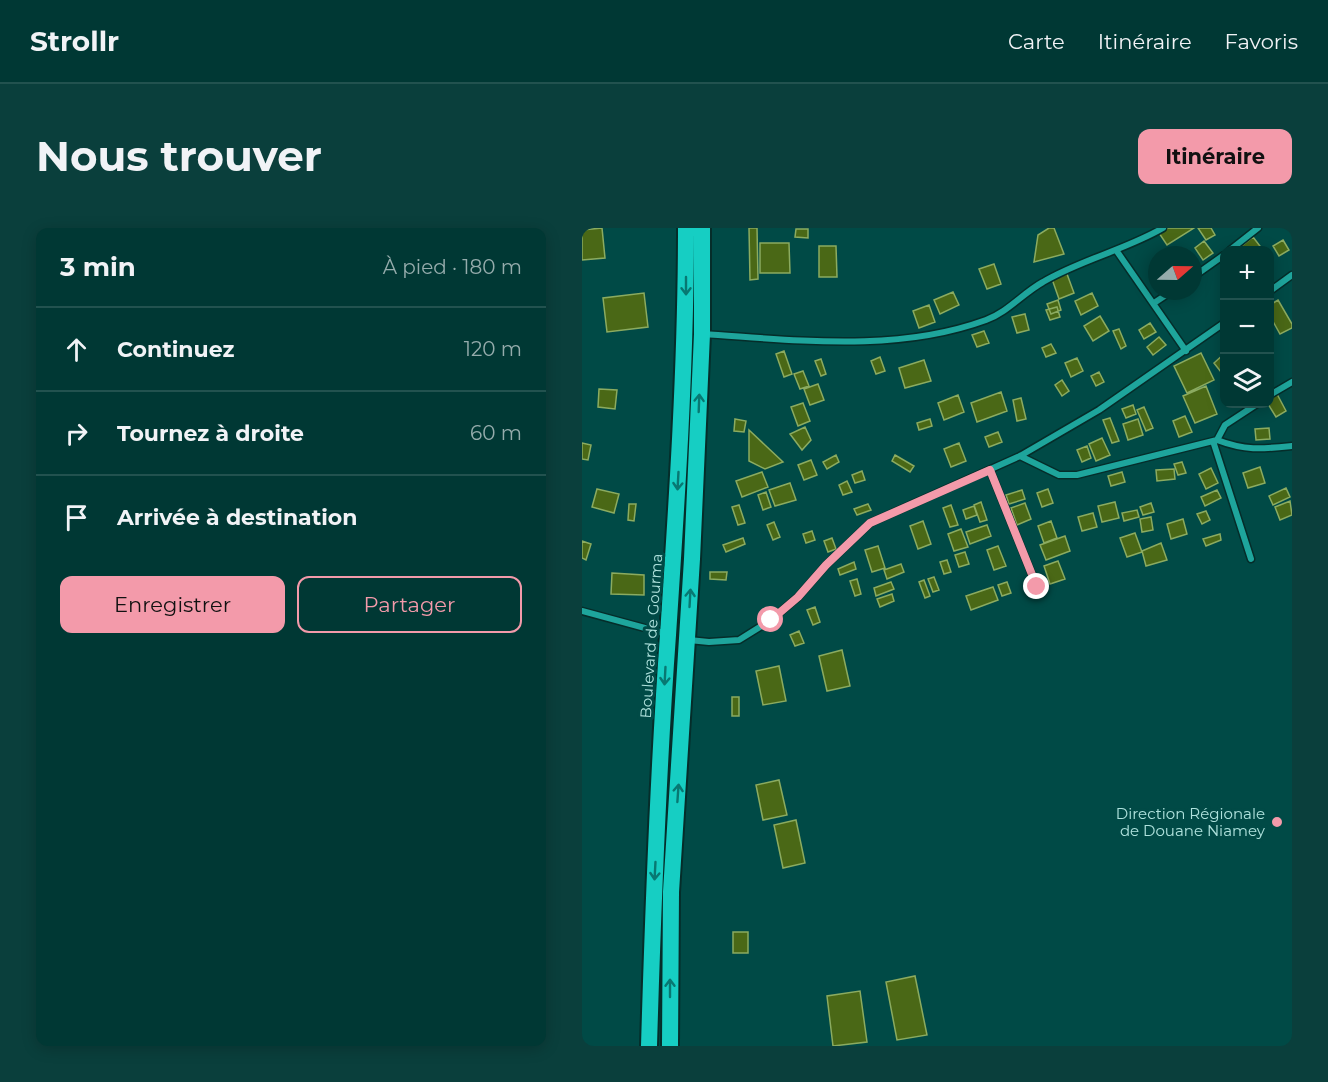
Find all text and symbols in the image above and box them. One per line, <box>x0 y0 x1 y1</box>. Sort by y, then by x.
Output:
text: Strollr <box>30 24 119 58</box>
text: Carte <box>1008 29 1065 54</box>
text: Itinéraire <box>1098 29 1192 54</box>
text: Favoris <box>1225 29 1298 54</box>
button: Itinéraire <box>1138 129 1292 184</box>
text: Nous trouver <box>36 130 322 182</box>
north arrow <box>1148 246 1202 300</box>
map controls <box>1220 246 1274 408</box>
button: + <box>1220 246 1274 300</box>
text: 3 min <box>60 251 136 283</box>
text: À pied · 180 m <box>383 255 522 279</box>
one-way arrow <box>680 276 692 296</box>
button: − <box>1220 300 1274 354</box>
icon: ahead <box>60 333 93 366</box>
text: Continuez <box>117 336 234 363</box>
text: 120 m <box>464 337 522 361</box>
button: layers <box>1220 354 1274 408</box>
one-way arrow <box>694 394 705 414</box>
icon: right <box>60 417 93 450</box>
text: Tournez à droite <box>117 420 304 447</box>
text: 60 m <box>470 421 522 445</box>
one-way arrow <box>672 471 683 491</box>
icon: arrive <box>60 501 93 534</box>
text: Arrivée à destination <box>117 504 357 531</box>
street label: Boulevard de Gourma <box>636 553 666 719</box>
route end <box>1023 573 1049 599</box>
button: Enregistrer <box>60 576 285 633</box>
button: Partager <box>297 576 522 633</box>
one-way arrow <box>685 589 696 609</box>
route start <box>757 606 783 632</box>
one-way arrow <box>660 665 671 685</box>
one-way arrow <box>672 783 683 803</box>
place label: Direction Régionale de Douane Niamey <box>1116 804 1266 840</box>
marker: Direction Régionale de Douane Niamey <box>1270 815 1284 829</box>
one-way arrow <box>649 860 660 880</box>
one-way arrow <box>664 978 676 998</box>

